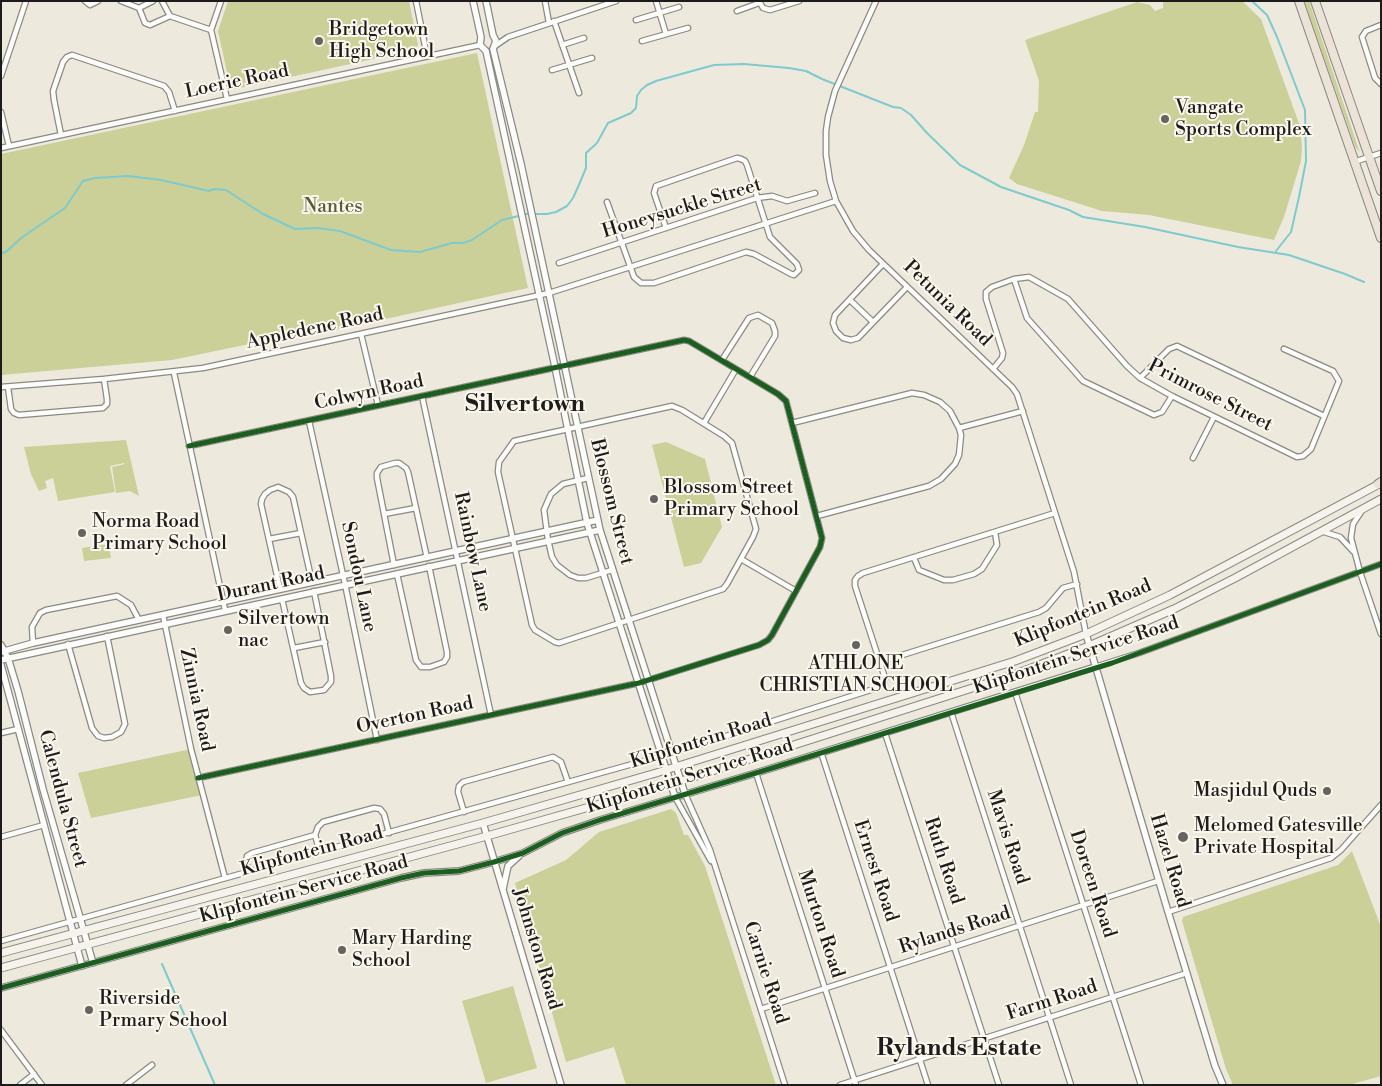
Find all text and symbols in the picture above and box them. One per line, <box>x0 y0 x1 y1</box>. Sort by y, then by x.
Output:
place label: Bridgetown High School <box>329 19 434 63</box>
marker: Bridgetown High School <box>313 35 325 47</box>
street label: Loerie Road <box>183 60 291 104</box>
place label: Vangate Sports Complex <box>1175 97 1311 141</box>
marker: Vangate Sports Complex <box>1159 113 1171 125</box>
street label: Honeysuckle Street <box>600 174 764 244</box>
park label: Nantes <box>303 196 363 218</box>
street label: Petunia Road <box>898 256 996 352</box>
street label: Appledene Road <box>244 303 386 355</box>
street label: Primrose Street <box>1144 355 1276 437</box>
street label: Colwyn Road <box>312 370 426 416</box>
district label: Silvertown <box>465 391 585 419</box>
street label: Blossom Street <box>584 437 638 567</box>
place label: Blossom Street Primary School <box>664 477 799 521</box>
street label: Rainbow Lane <box>448 490 496 614</box>
marker: Blossom Street Primary School <box>648 493 660 505</box>
place label: Norma Road Primary School <box>92 511 227 555</box>
street label: Sondou Lane <box>335 520 381 634</box>
marker: Norma Road Primary School <box>76 527 88 539</box>
street label: Durant Road <box>215 562 327 608</box>
street label: Klipfontein Road <box>1011 575 1155 653</box>
place label: Silvertown nac <box>238 608 330 652</box>
street label: Klipfontein Service Road <box>970 612 1182 700</box>
marker: Silvertown nac <box>222 624 234 636</box>
marker: ATHLONE CHRISTIAN SCHOOL <box>850 639 862 651</box>
street label: Zinnia Road <box>174 646 218 754</box>
place label: ATHLONE CHRISTIAN SCHOOL <box>760 653 952 697</box>
street label: Overton Road <box>355 692 475 740</box>
street label: Klipfontein Road <box>628 710 774 774</box>
street label: Calendula Street <box>33 728 91 870</box>
street label: Klipfontein Service Road <box>584 735 796 819</box>
place label: Masjidul Quds <box>1194 780 1317 802</box>
marker: Masjidul Quds <box>1321 785 1333 797</box>
street label: Mavis Road <box>981 787 1033 887</box>
street label: Hazel Road <box>1144 811 1194 911</box>
street label: Ruth Road <box>918 815 968 907</box>
place label: Melomed Gatesville Private Hospital <box>1194 815 1363 859</box>
street label: Ernest Road <box>848 817 902 925</box>
street label: Klipfontein Road <box>238 822 386 882</box>
street label: Doreen Road <box>1064 827 1120 941</box>
marker: Melomed Gatesville Private Hospital <box>1176 830 1190 844</box>
street label: Klipfontein Service Road <box>197 851 411 929</box>
street label: Murton Road <box>792 867 848 981</box>
street label: Johnston Road <box>507 885 565 1013</box>
street label: Rylands Road <box>896 902 1014 960</box>
street label: Carnie Road <box>738 919 792 1027</box>
place label: Mary Harding School <box>352 928 472 972</box>
marker: Mary Harding School <box>336 944 348 956</box>
street label: Farm Road <box>1004 976 1100 1026</box>
place label: Riverside Prmary School <box>99 988 228 1032</box>
marker: Riverside Prmary School <box>83 1004 95 1016</box>
district label: Rylands Estate <box>876 1035 1042 1063</box>

